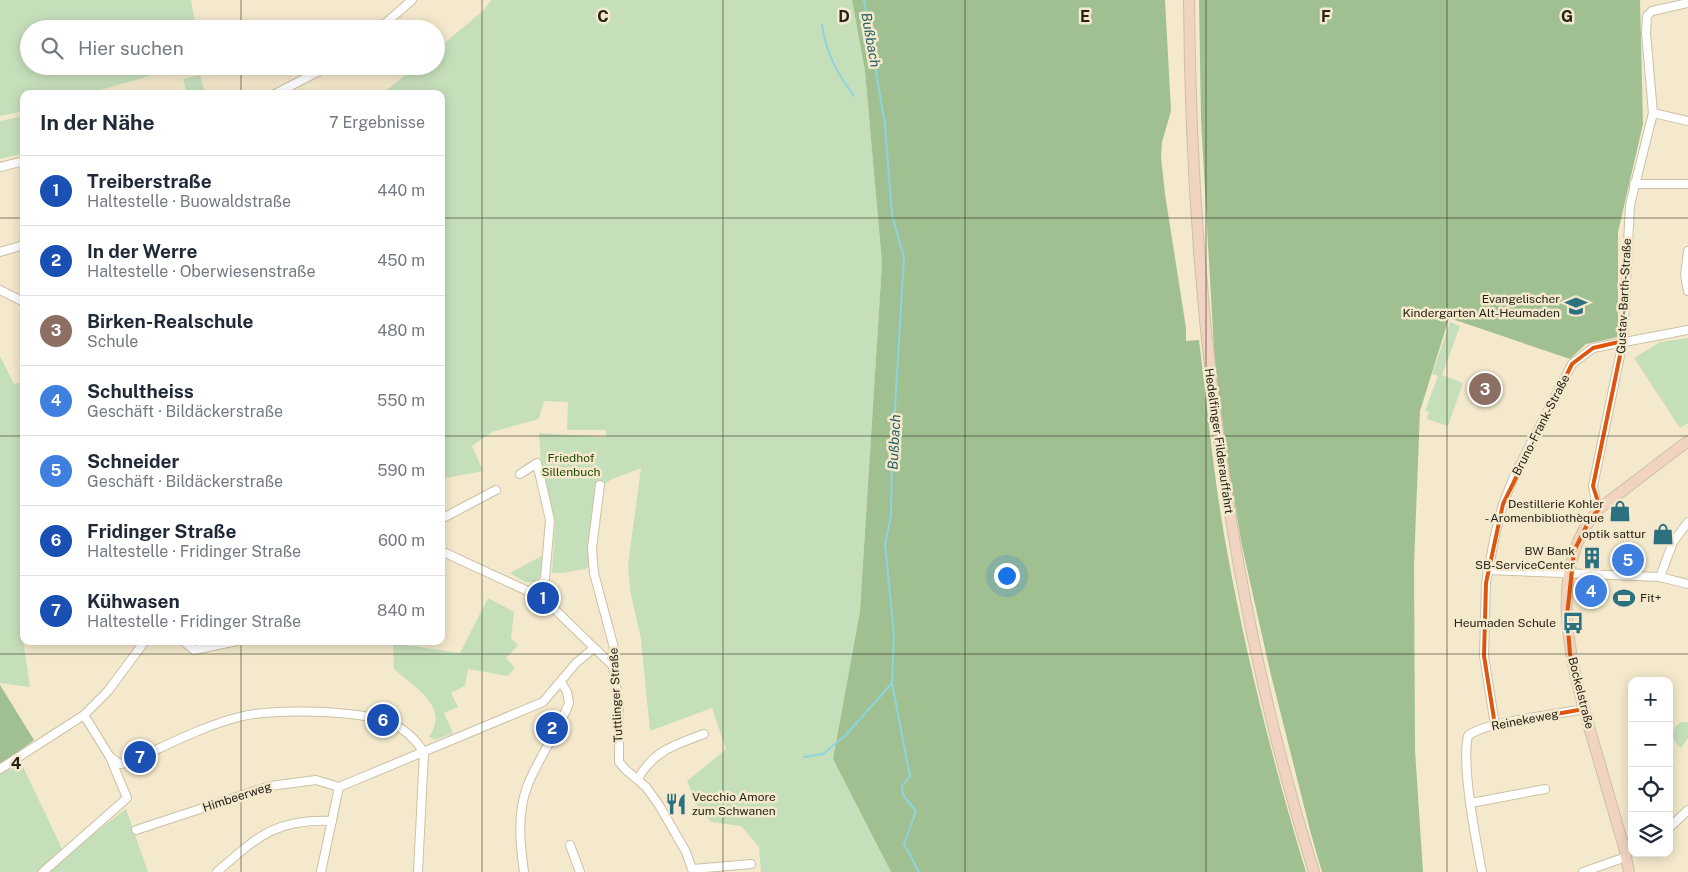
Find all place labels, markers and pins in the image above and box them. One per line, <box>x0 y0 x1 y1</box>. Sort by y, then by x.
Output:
place label: Evangelischer Kindergarten Alt-Heumaden <box>1402 292 1560 320</box>
school or university icon: Evangelischer Kindergarten Alt-Heumaden <box>1563 293 1589 319</box>
pin: 3 <box>1469 370 1501 408</box>
place label: Destillerie Kohler - Aromenbibliothèque <box>1485 497 1604 525</box>
shop icon: Destillerie Kohler - Aromenbibliothèque <box>1607 498 1633 524</box>
shop icon: optik sattur <box>1650 521 1676 547</box>
place label: optik sattur <box>1582 527 1646 541</box>
pin: 5 <box>1612 541 1644 579</box>
place label: BW Bank SB-ServiceCenter <box>1475 544 1575 572</box>
building icon: BW Bank SB-ServiceCenter <box>1579 545 1605 571</box>
pin: 4 <box>1575 572 1607 610</box>
pin: 1 <box>527 579 559 617</box>
sports icon: Fit+ <box>1611 585 1637 611</box>
place label: Fit+ <box>1640 591 1661 605</box>
bus stop icon: Heumaden Schule <box>1560 610 1586 636</box>
place label: Heumaden Schule <box>1454 616 1556 630</box>
pin: 6 <box>367 701 399 739</box>
pin: 2 <box>536 709 568 747</box>
pin: 7 <box>124 738 156 776</box>
place label: Vecchio Amore zum Schwanen <box>692 790 776 818</box>
restaurant icon: Vecchio Amore zum Schwanen <box>663 791 689 817</box>

